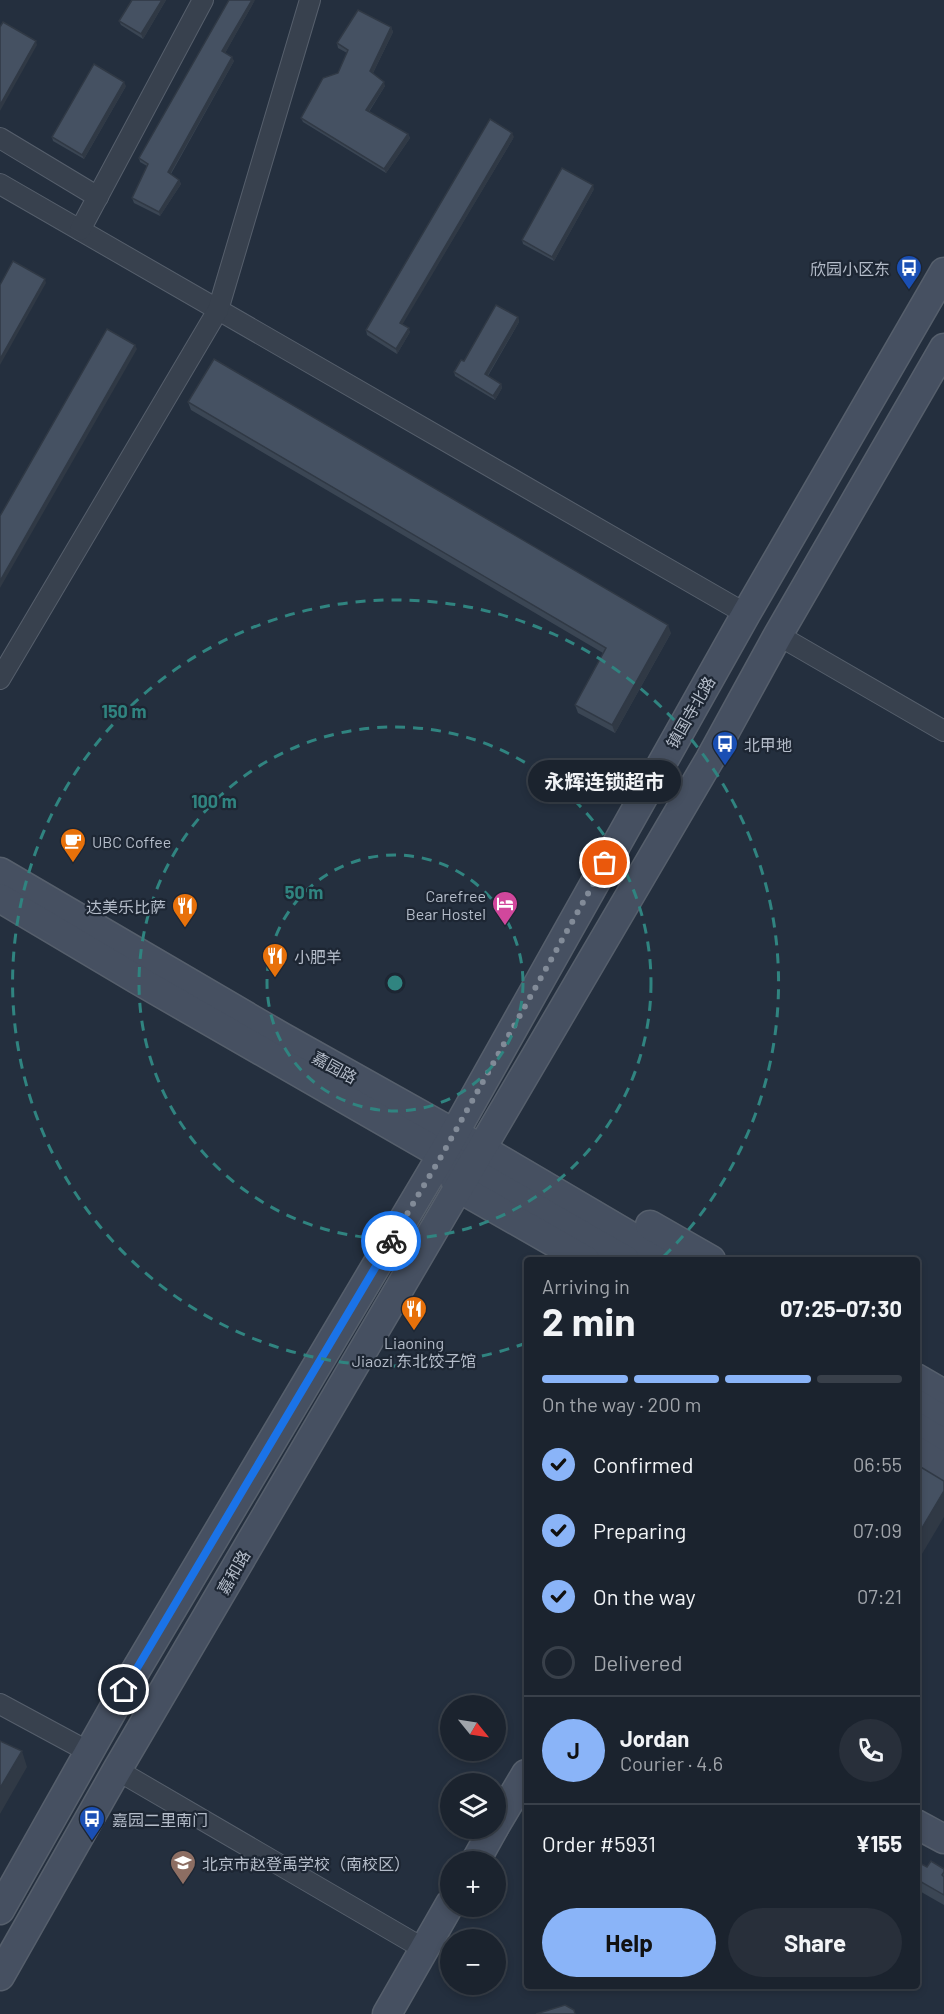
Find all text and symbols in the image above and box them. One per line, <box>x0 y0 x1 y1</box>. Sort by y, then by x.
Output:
bus stop icon: 欣园小区东 <box>894 253 924 291</box>
place label: 欣园小区东 <box>810 259 890 278</box>
street label: 镇国寺北路 <box>662 673 718 751</box>
text: 150 m <box>102 700 146 722</box>
bus stop icon: 北甲地 <box>710 729 740 767</box>
place label: 北甲地 <box>744 735 792 754</box>
callout: 永辉连锁超市 <box>528 761 682 803</box>
text: 永辉连锁超市 <box>545 769 665 793</box>
text: 100 m <box>191 790 237 812</box>
cafe icon: UBC Coffee <box>58 826 88 864</box>
place label: UBC Coffee <box>92 832 171 851</box>
pin <box>579 837 630 888</box>
icon: bag <box>588 846 621 879</box>
text: 50 m <box>285 881 323 903</box>
place label: Carefree Bear Hostel <box>406 886 486 923</box>
hotel icon: Carefree Bear Hostel <box>490 889 520 927</box>
restaurant icon: 达美乐比萨 <box>170 891 200 929</box>
place label: 达美乐比萨 <box>86 897 166 916</box>
restaurant icon: 小肥羊 <box>260 941 290 979</box>
place label: 小肥羊 <box>294 947 342 966</box>
centre of rings <box>385 973 405 993</box>
street label: 嘉园路 <box>309 1047 361 1087</box>
courier <box>361 1211 421 1271</box>
icon: bike <box>375 1225 408 1258</box>
text: Arriving in <box>542 1274 630 1298</box>
restaurant icon: Liaoning Jiaozi 东北饺子馆 <box>399 1294 429 1332</box>
text: 07:25–07:30 <box>780 1295 902 1321</box>
text: 2 min <box>542 1297 635 1344</box>
place label: Liaoning Jiaozi 东北饺子馆 <box>352 1333 476 1370</box>
text: On the way · 200 m <box>542 1392 701 1416</box>
icon: check <box>542 1448 575 1481</box>
text: Confirmed <box>593 1451 693 1477</box>
text: 06:55 <box>853 1452 902 1476</box>
icon: check <box>542 1514 575 1547</box>
text: Preparing <box>593 1517 686 1543</box>
text: 07:09 <box>853 1518 902 1542</box>
street label: 嘉和路 <box>213 1546 253 1598</box>
icon: check <box>542 1580 575 1613</box>
text: On the way <box>593 1583 696 1609</box>
text: 07:21 <box>857 1584 902 1608</box>
text: Delivered <box>593 1649 682 1675</box>
pin <box>98 1664 149 1715</box>
icon: home <box>107 1673 140 1706</box>
north arrow <box>440 1695 506 1761</box>
map controls <box>440 1695 506 1995</box>
button: phone <box>839 1719 902 1782</box>
text: Jordan <box>620 1725 689 1751</box>
text: J <box>567 1737 580 1763</box>
text: Courier · 4.6 <box>620 1751 723 1775</box>
button: layers <box>440 1773 506 1839</box>
bus stop icon: 嘉园二里南门 <box>77 1804 107 1842</box>
place label: 嘉园二里南门 <box>112 1810 208 1829</box>
text: Order #5931 <box>542 1830 656 1856</box>
text: ¥155 <box>855 1830 902 1856</box>
school or university icon: 北京市赵登禹学校（南校区） <box>168 1848 198 1886</box>
button: + <box>440 1851 506 1917</box>
place label: 北京市赵登禹学校（南校区） <box>202 1854 410 1873</box>
button: Help <box>542 1908 716 1977</box>
button: Share <box>728 1908 902 1977</box>
button: − <box>440 1929 506 1995</box>

